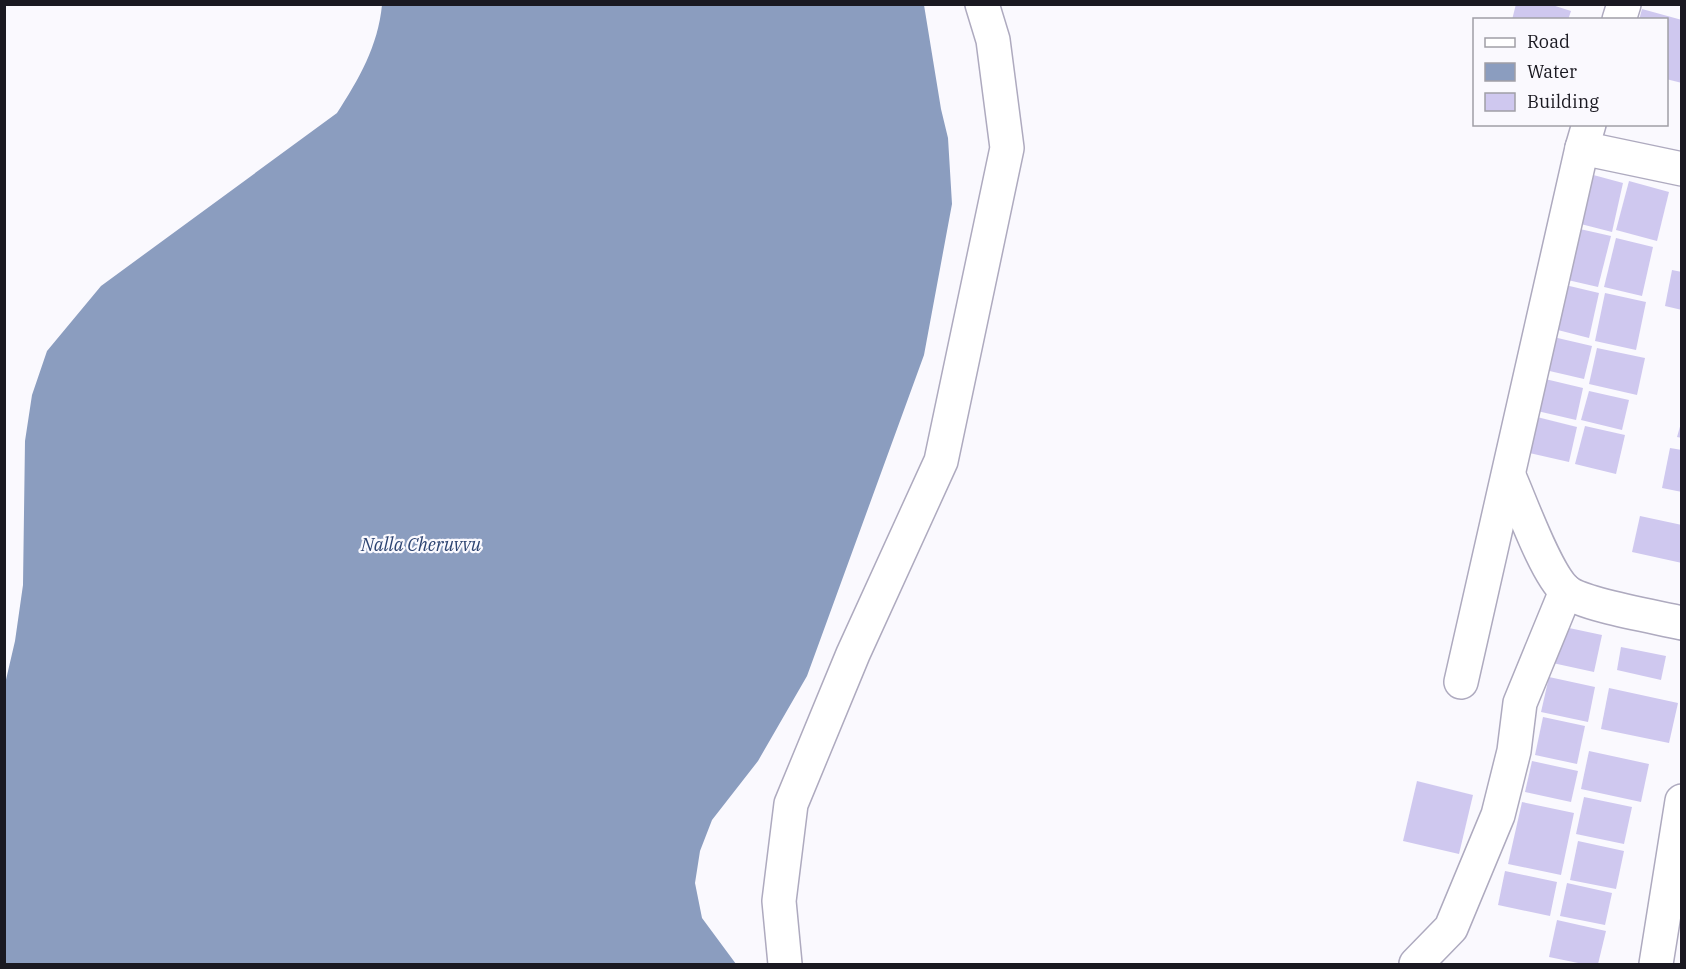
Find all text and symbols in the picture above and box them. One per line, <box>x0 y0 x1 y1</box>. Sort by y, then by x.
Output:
legend <box>1473 18 1668 126</box>
text: Road <box>1527 30 1570 53</box>
text: Water <box>1527 60 1577 83</box>
text: Building <box>1527 90 1599 113</box>
water label: Nalla Cheruvvu <box>360 533 482 556</box>

